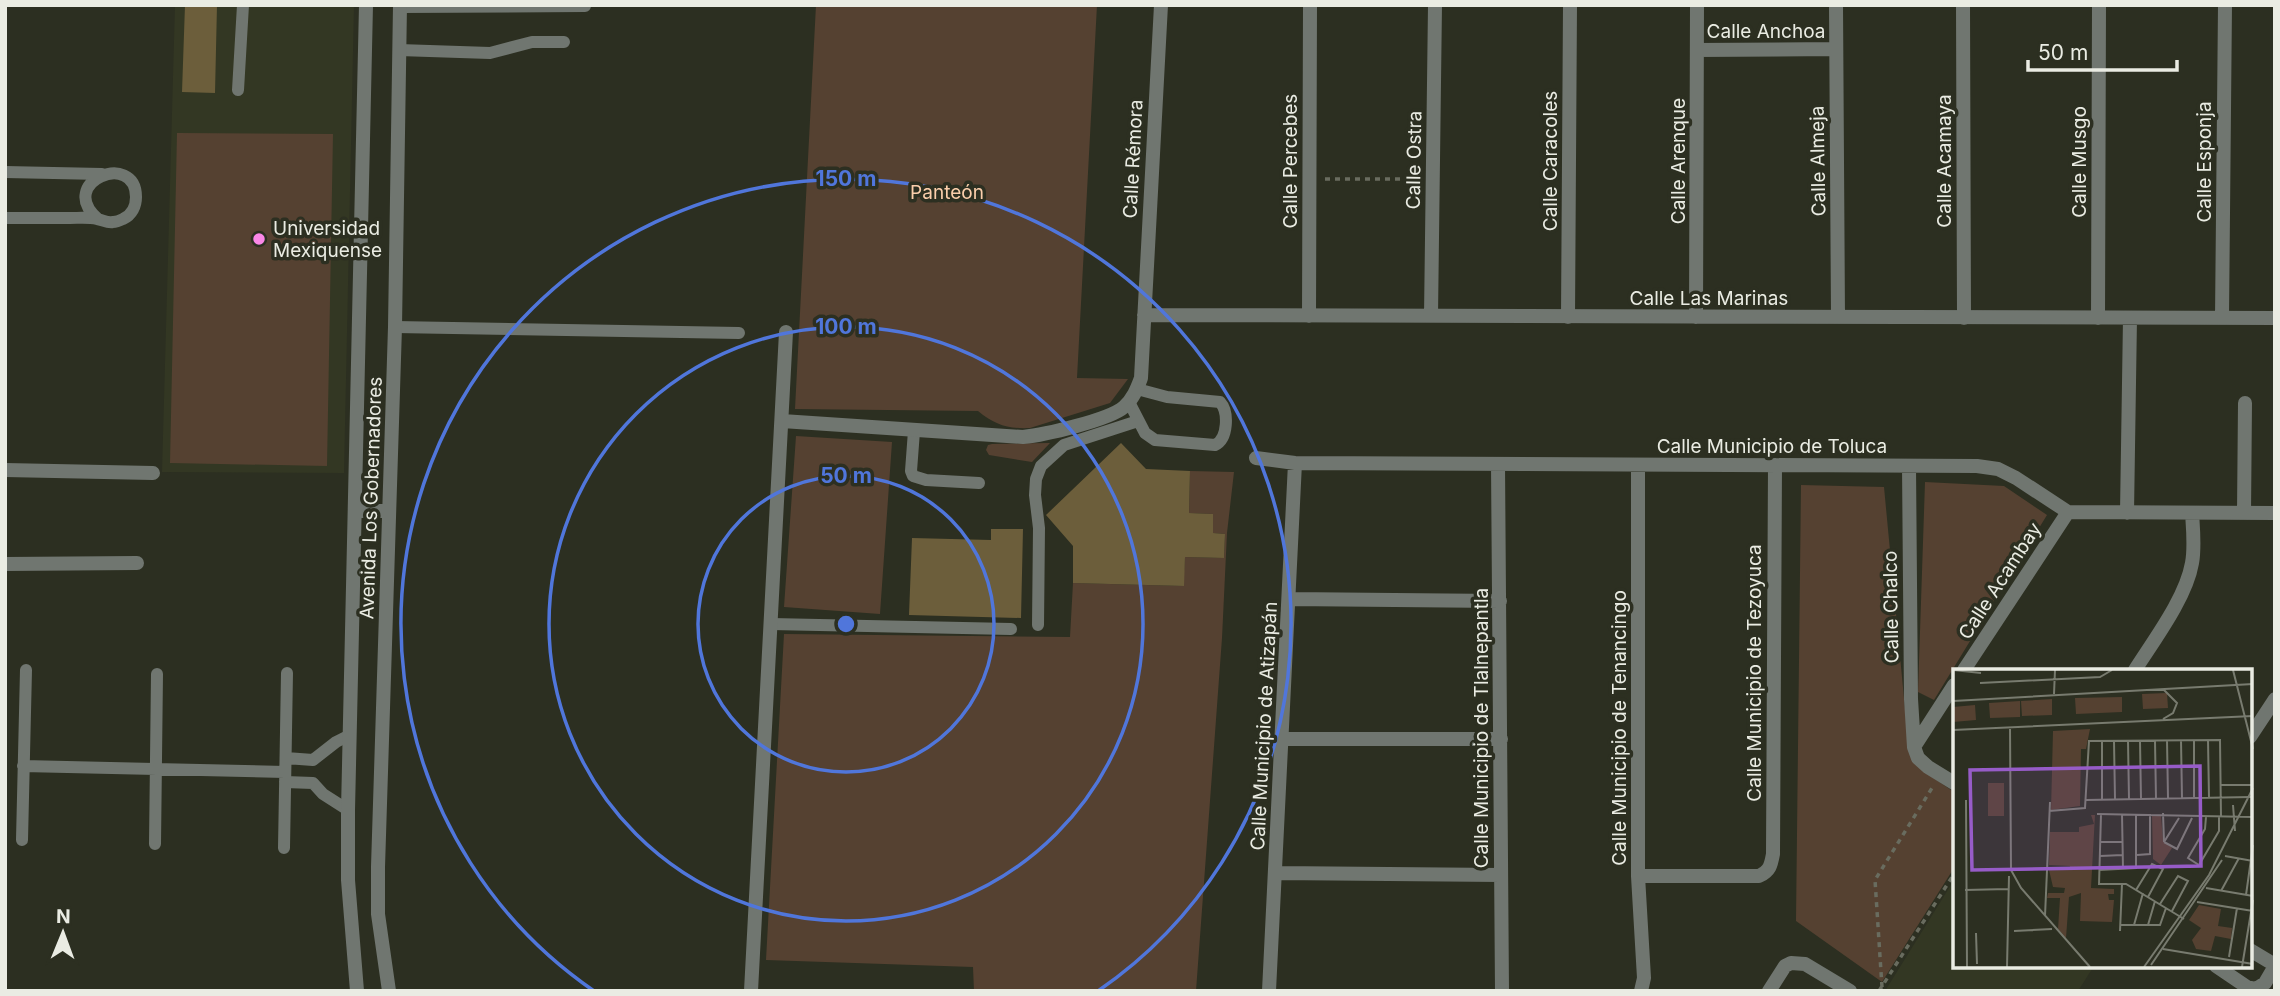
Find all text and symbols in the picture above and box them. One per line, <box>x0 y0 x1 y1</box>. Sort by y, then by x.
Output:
street label: Calle Anchoa <box>1707 20 1825 43</box>
scale bar <box>2028 28 2177 72</box>
text: 50 m <box>2038 40 2088 65</box>
street label: Calle Caracoles <box>1539 91 1562 231</box>
street label: Calle Percebes <box>1279 94 1302 228</box>
street label: Calle Acamaya <box>1933 94 1956 228</box>
street label: Calle Arenque <box>1667 98 1690 224</box>
street label: Calle Rémora <box>1118 99 1148 219</box>
street label: Calle Esponja <box>2193 101 2216 223</box>
street label: Calle Almeja <box>1806 105 1830 217</box>
street label: Calle Musgo <box>2068 106 2091 218</box>
street label: Calle Ostra <box>1402 110 1426 210</box>
text: 150 m <box>816 166 876 191</box>
park label: Panteón <box>910 181 984 204</box>
place label: Universidad Mexiquense <box>273 217 382 262</box>
marker: Universidad Mexiquense <box>251 231 267 247</box>
street label: Calle Las Marinas <box>1630 287 1788 310</box>
text: 100 m <box>815 314 877 339</box>
street label: Avenida Los Gobernadores <box>355 376 387 620</box>
street label: Calle Municipio de Toluca <box>1657 435 1887 458</box>
text: 50 m <box>820 463 872 488</box>
street label: Calle Acambay <box>1954 518 2046 644</box>
street label: Calle Municipio de Tezoyuca <box>1743 544 1766 802</box>
street label: Calle Chalco <box>1879 550 1903 664</box>
street label: Calle Municipio de Tlalnepantla <box>1470 588 1493 868</box>
street label: Calle Municipio de Tenancingo <box>1608 590 1631 866</box>
street label: Calle Municipio de Atizapán <box>1246 601 1282 851</box>
centre of rings <box>834 612 858 636</box>
inset map <box>1953 669 2252 968</box>
north arrow <box>28 898 98 968</box>
text: N <box>56 905 71 928</box>

